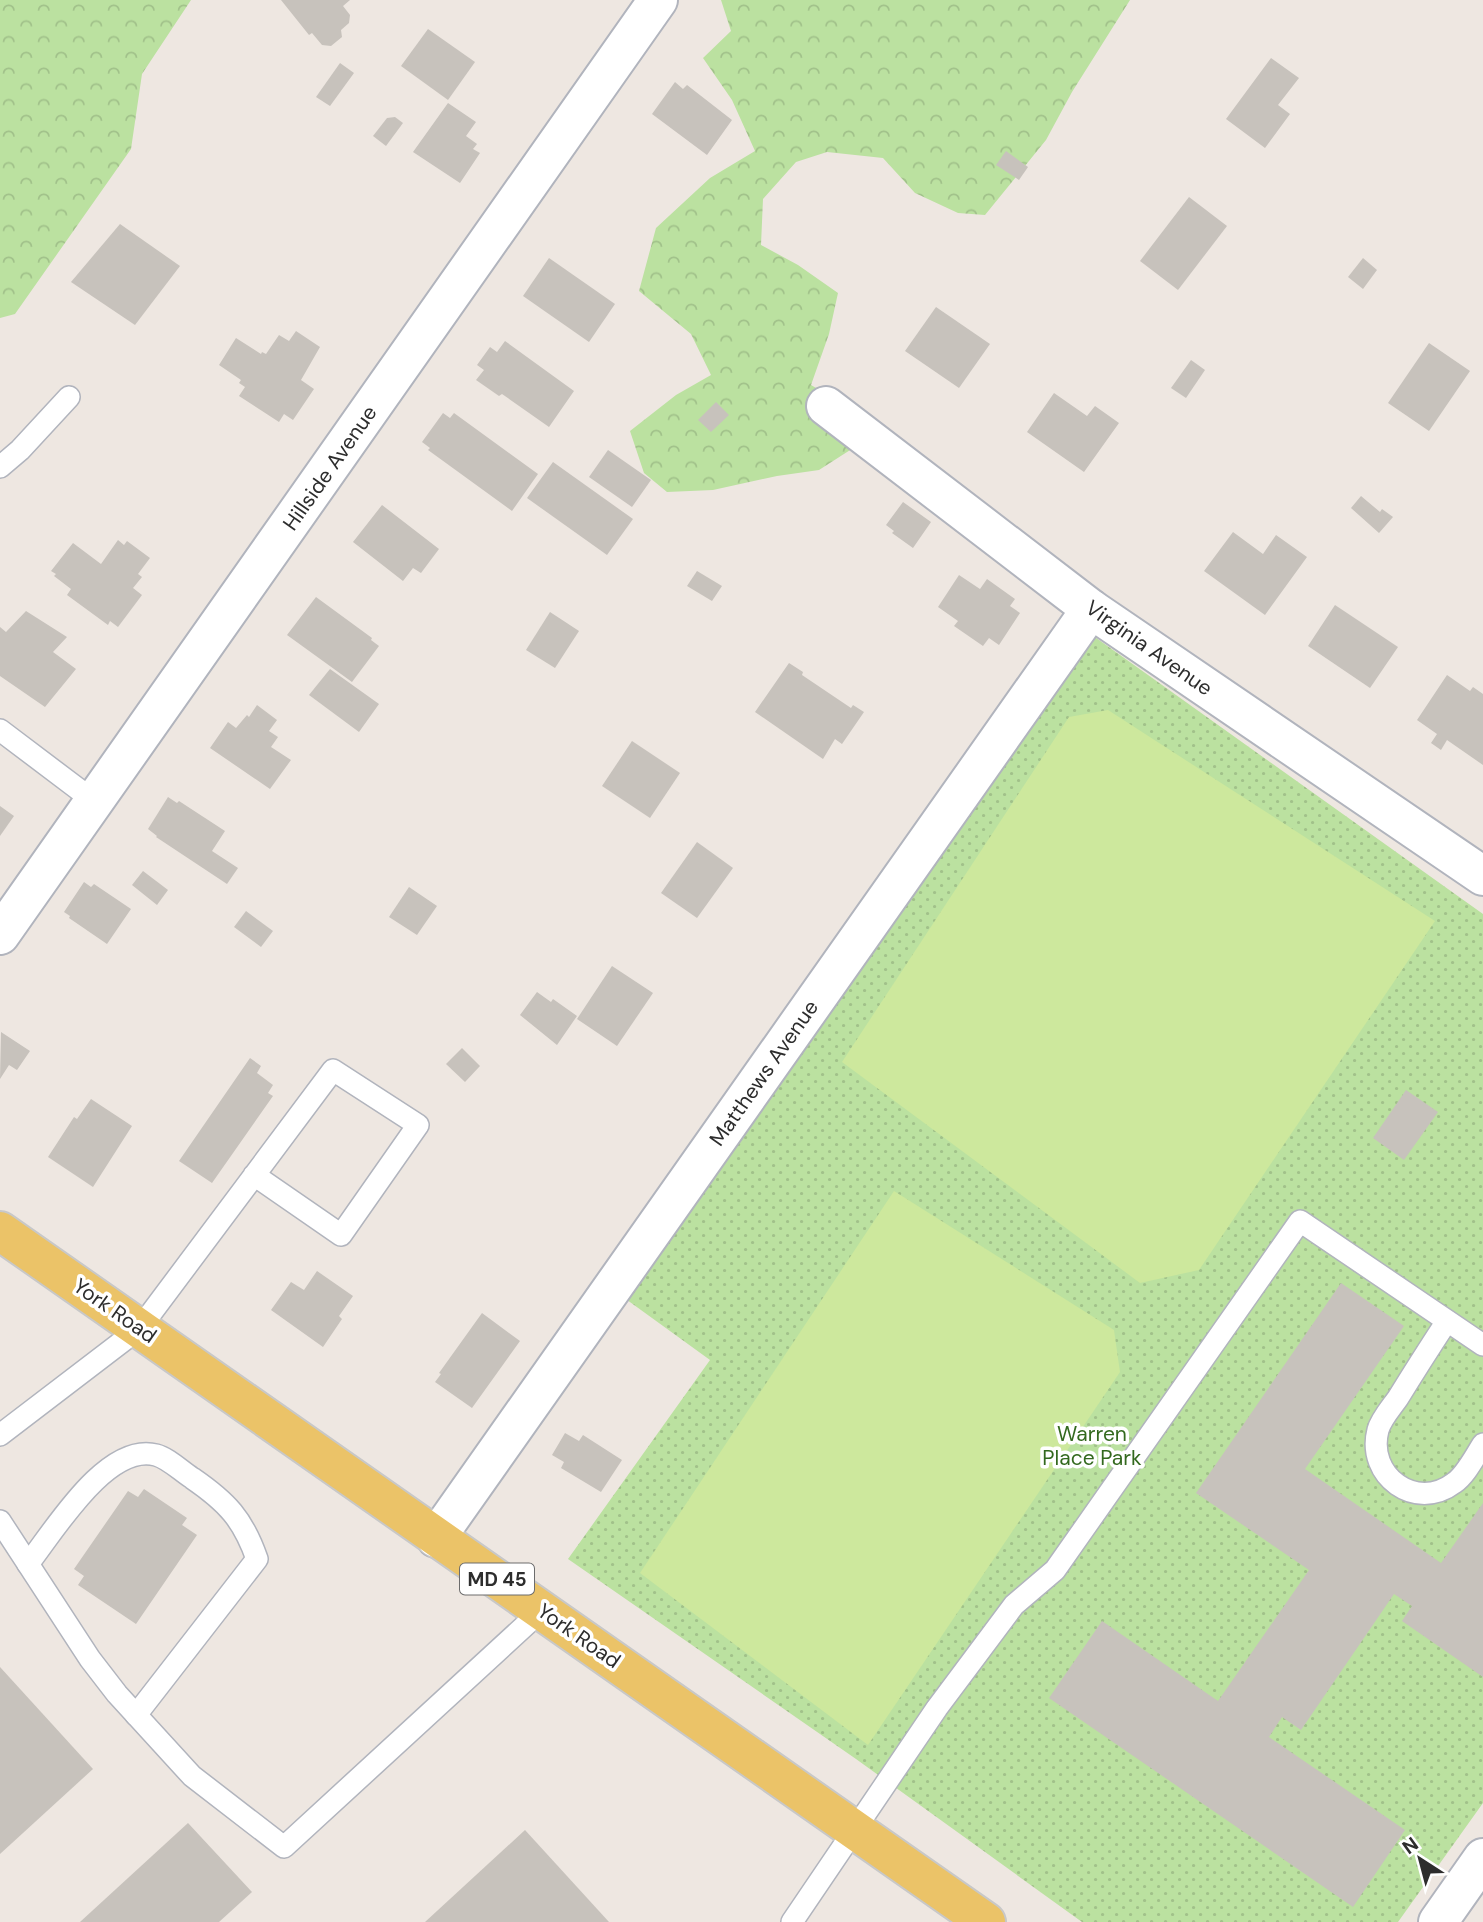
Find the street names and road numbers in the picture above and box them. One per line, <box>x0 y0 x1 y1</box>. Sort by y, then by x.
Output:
street label: Hillside Avenue <box>277 400 383 536</box>
street label: Virginia Avenue <box>1080 594 1218 702</box>
street label: Matthews Avenue <box>703 994 825 1152</box>
street label: York Road <box>68 1272 162 1350</box>
road number: MD 45 <box>460 1564 534 1595</box>
street label: York Road <box>532 1597 626 1675</box>

